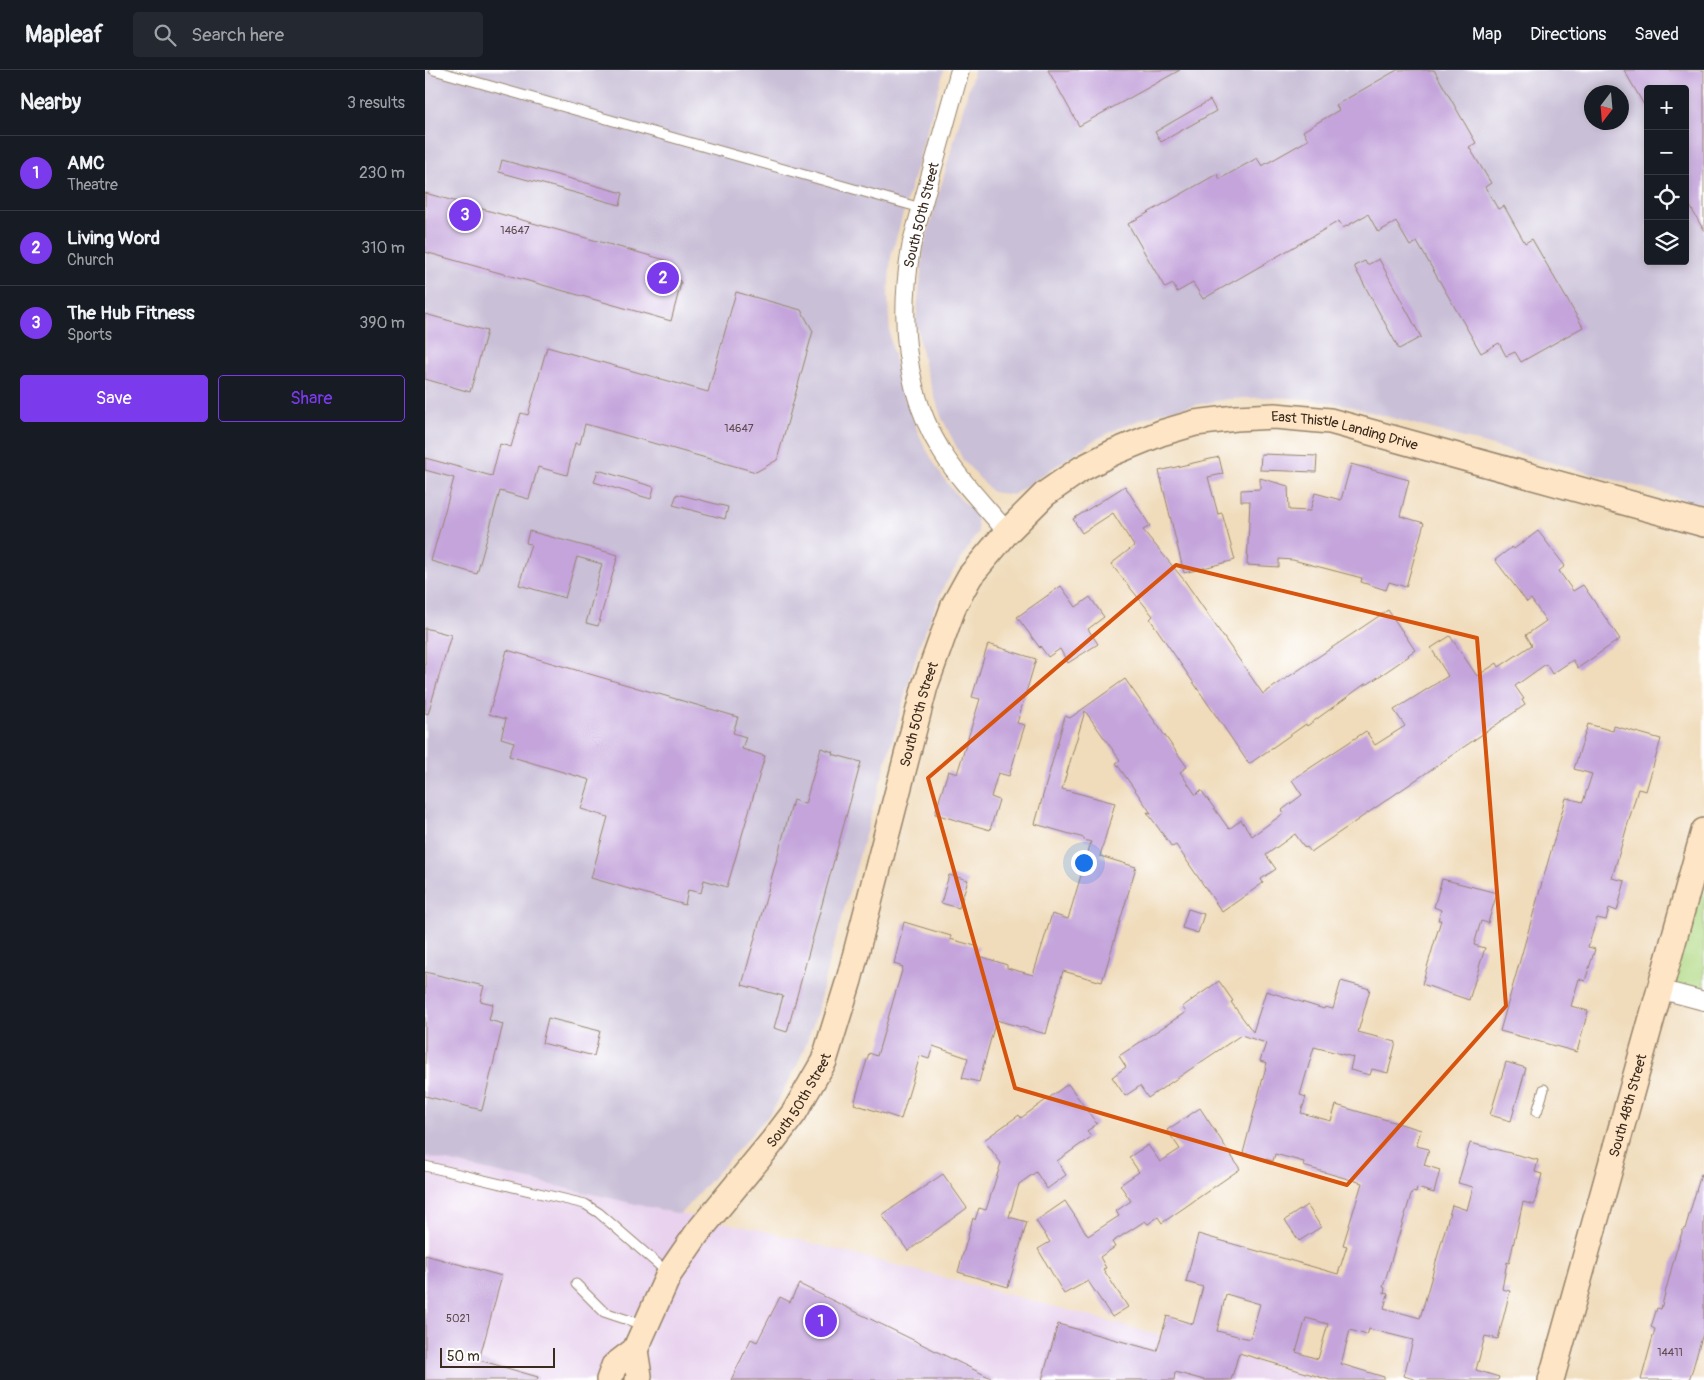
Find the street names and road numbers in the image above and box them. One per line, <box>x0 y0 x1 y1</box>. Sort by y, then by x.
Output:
street label: South 50th Street <box>900 160 943 270</box>
street label: East Thistle Landing Drive <box>1271 408 1420 454</box>
street label: South 50th Street <box>896 659 942 769</box>
street label: South 50th Street <box>763 1051 835 1151</box>
street label: South 48th Street <box>1606 1052 1651 1159</box>

